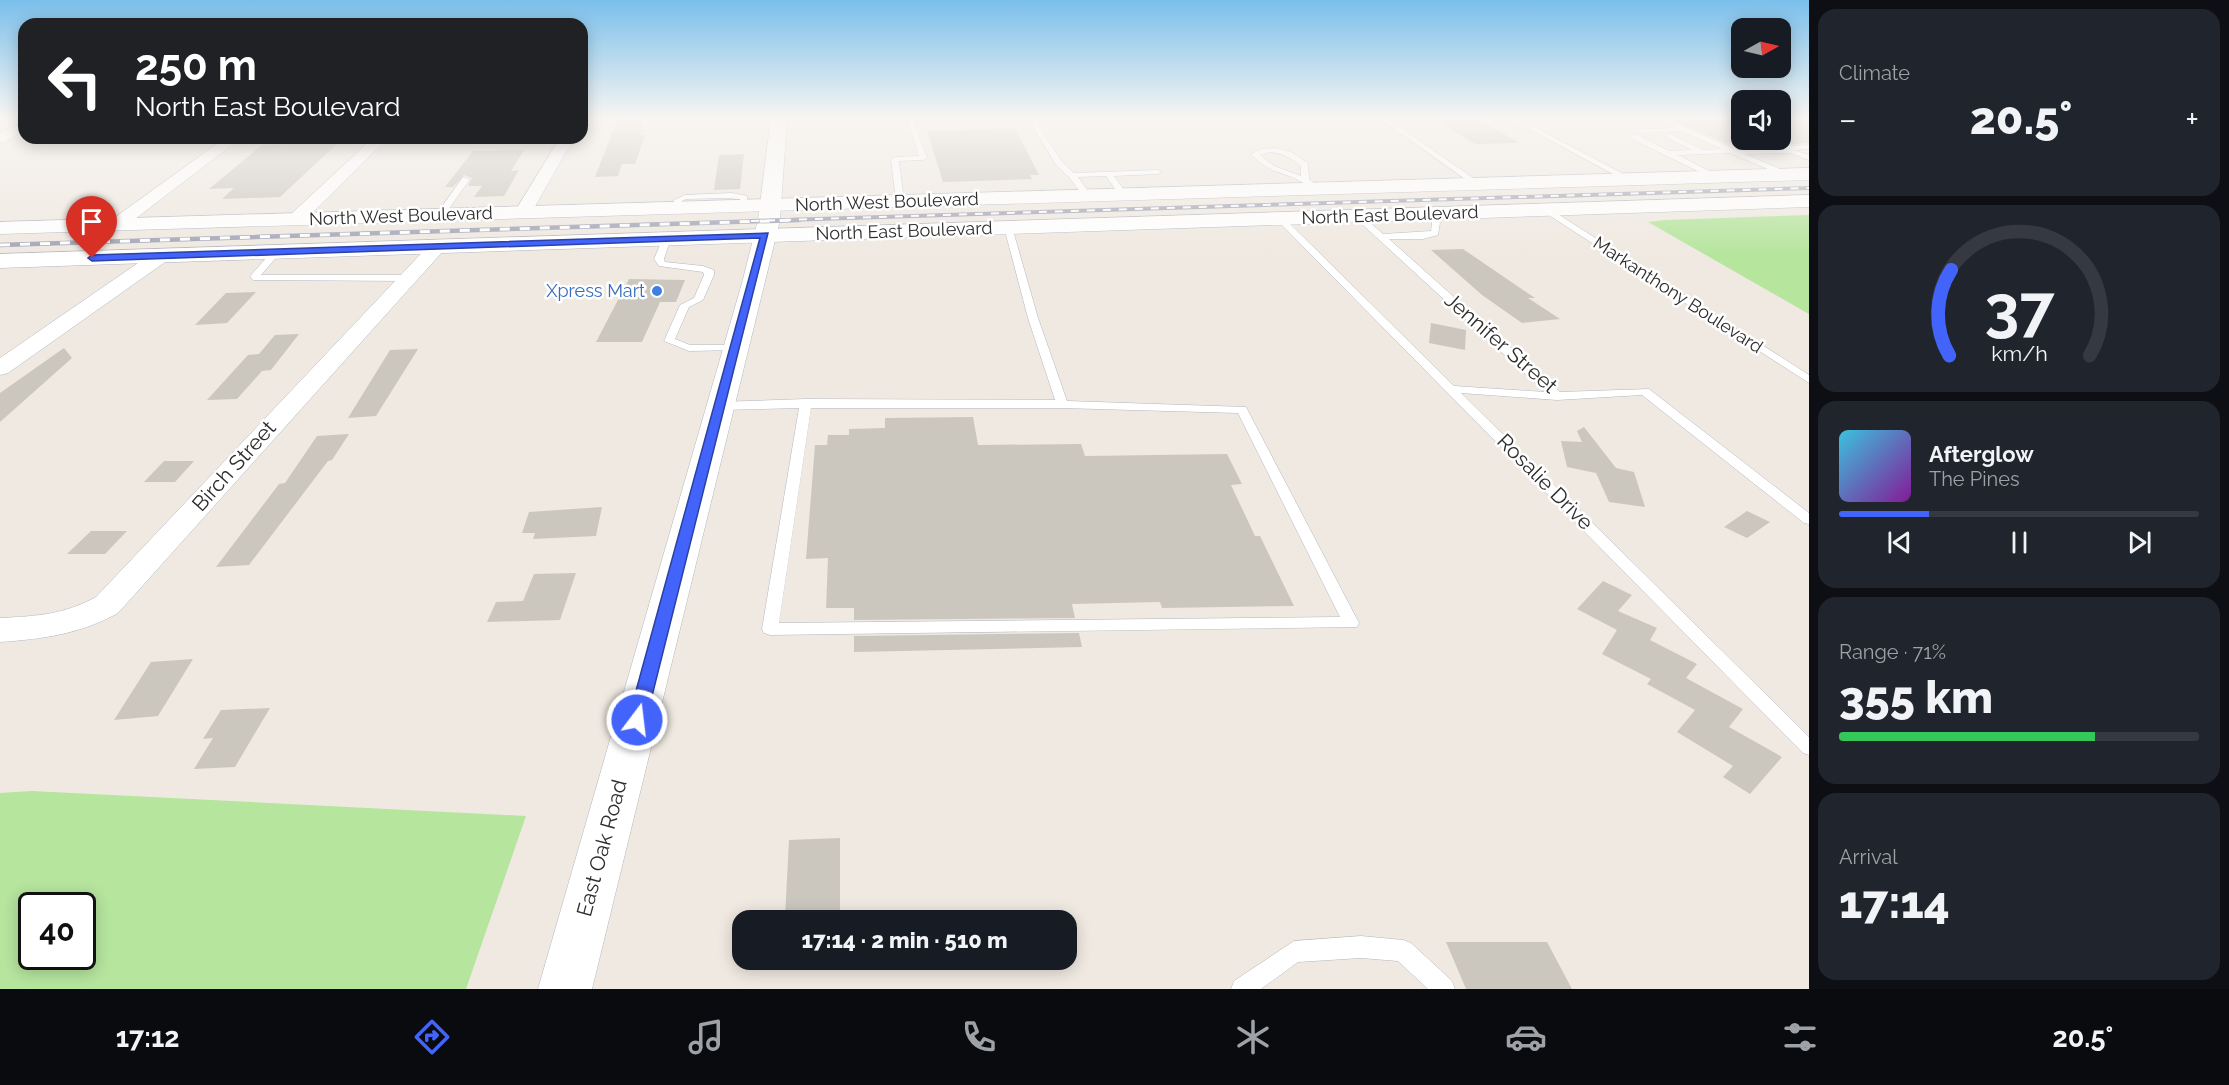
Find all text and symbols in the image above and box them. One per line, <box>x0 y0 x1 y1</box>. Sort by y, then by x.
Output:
north arrow <box>1731 18 1791 78</box>
map controls <box>1731 18 1791 150</box>
text: 250 m <box>135 41 257 90</box>
icon: left <box>36 42 114 120</box>
text: Climate <box>1839 61 1910 85</box>
button: sound <box>1731 90 1791 150</box>
text: North East Boulevard <box>135 91 400 122</box>
text: 20.5° <box>1970 92 2072 145</box>
text: − <box>1839 100 1857 139</box>
text: + <box>2185 100 2199 139</box>
street label: North West Boulevard <box>795 188 979 215</box>
pin <box>66 196 117 258</box>
street label: North East Boulevard <box>1301 201 1479 228</box>
street label: North West Boulevard <box>309 202 493 229</box>
icon: arrive <box>75 205 108 238</box>
street label: North East Boulevard <box>815 217 993 244</box>
street label: Markanthony Boulevard <box>1590 232 1767 357</box>
text: 37 <box>1984 271 2055 345</box>
place label: Xpress Mart <box>546 280 645 301</box>
marker: Xpress Mart <box>650 284 664 298</box>
street label: Jennifer Street <box>1440 287 1563 398</box>
text: km/h <box>1991 341 2047 366</box>
street label: Birch Street <box>187 415 281 516</box>
street label: Rosalie Drive <box>1492 428 1599 535</box>
text: Afterglow <box>1929 441 2034 467</box>
text: The Pines <box>1929 467 2020 491</box>
icon: previous <box>1883 526 1916 559</box>
icon: pause <box>2003 526 2036 559</box>
icon: next <box>2123 526 2156 559</box>
text: Range · 71% <box>1839 640 1946 664</box>
text: 355 km <box>1839 671 1993 724</box>
position arrow <box>605 688 669 752</box>
street label: East Oak Road <box>571 777 632 919</box>
text: Arrival <box>1839 845 1898 869</box>
text: 17:14 <box>1839 876 1950 929</box>
speed limit sign: 40 <box>18 892 96 970</box>
text: 17:14 · 2 min · 510 m <box>802 927 1007 953</box>
icon: directions <box>411 1016 453 1058</box>
icon: music <box>685 1016 727 1058</box>
icon: phone <box>958 1016 1000 1058</box>
icon: climate <box>1232 1016 1274 1058</box>
icon: car <box>1505 1016 1547 1058</box>
icon: filters <box>1779 1016 1821 1058</box>
text: 17:12 <box>116 1022 180 1053</box>
text: 20.5° <box>2053 1022 2113 1053</box>

